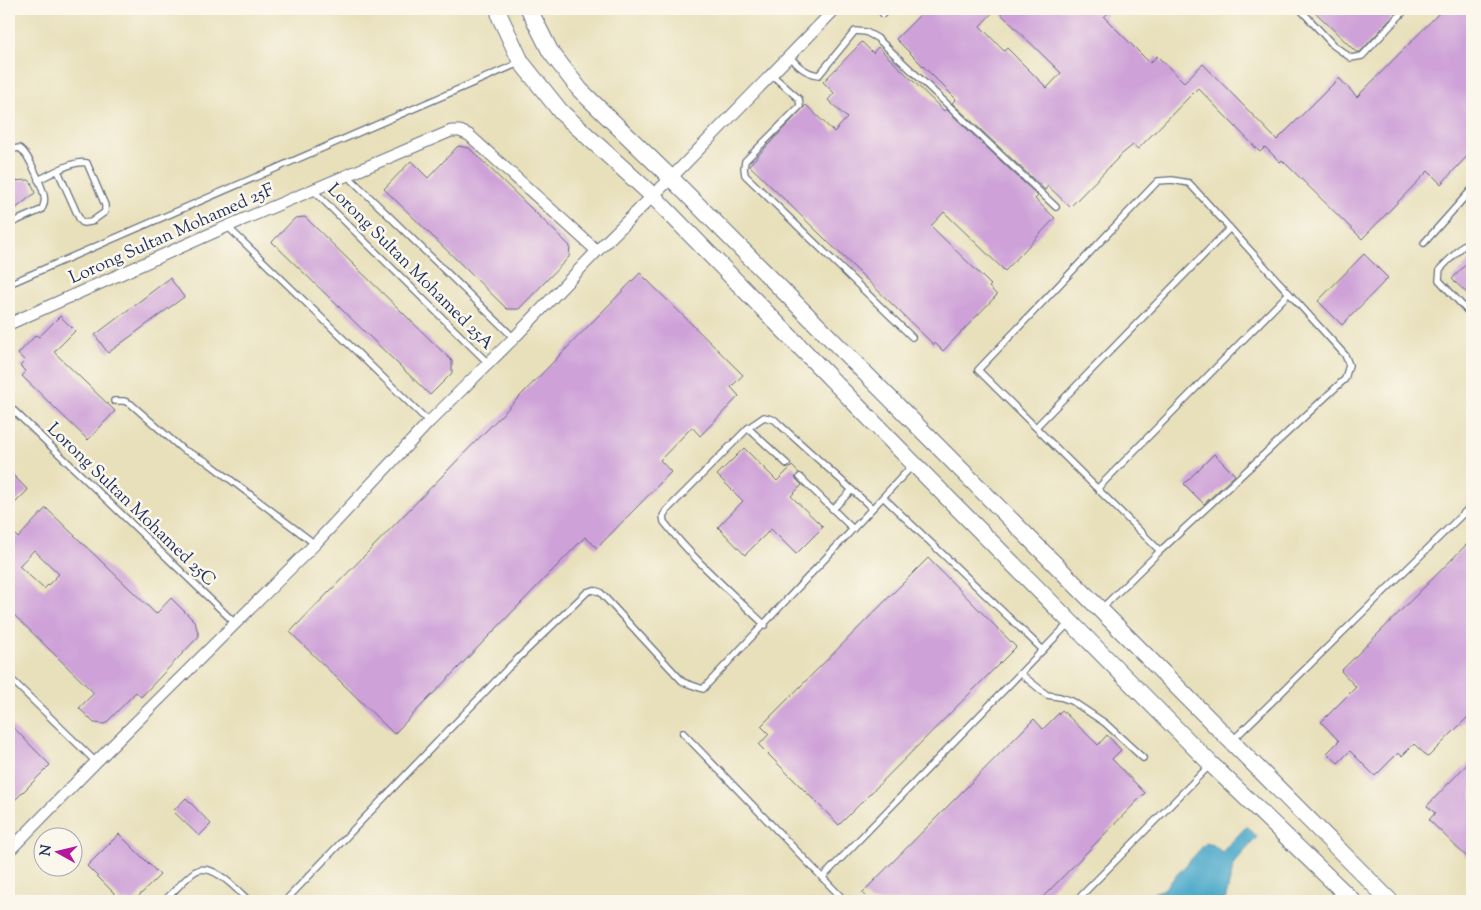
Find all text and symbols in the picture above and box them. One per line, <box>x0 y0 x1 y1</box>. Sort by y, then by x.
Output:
street label: Lorong Sultan Mohamed 25F <box>65 178 278 292</box>
street label: Lorong Sultan Mohamed 25A <box>320 178 499 357</box>
street label: Lorong Sultan Mohamed 25C <box>40 417 221 593</box>
north arrow <box>32 828 82 878</box>
text: N <box>36 844 58 857</box>

